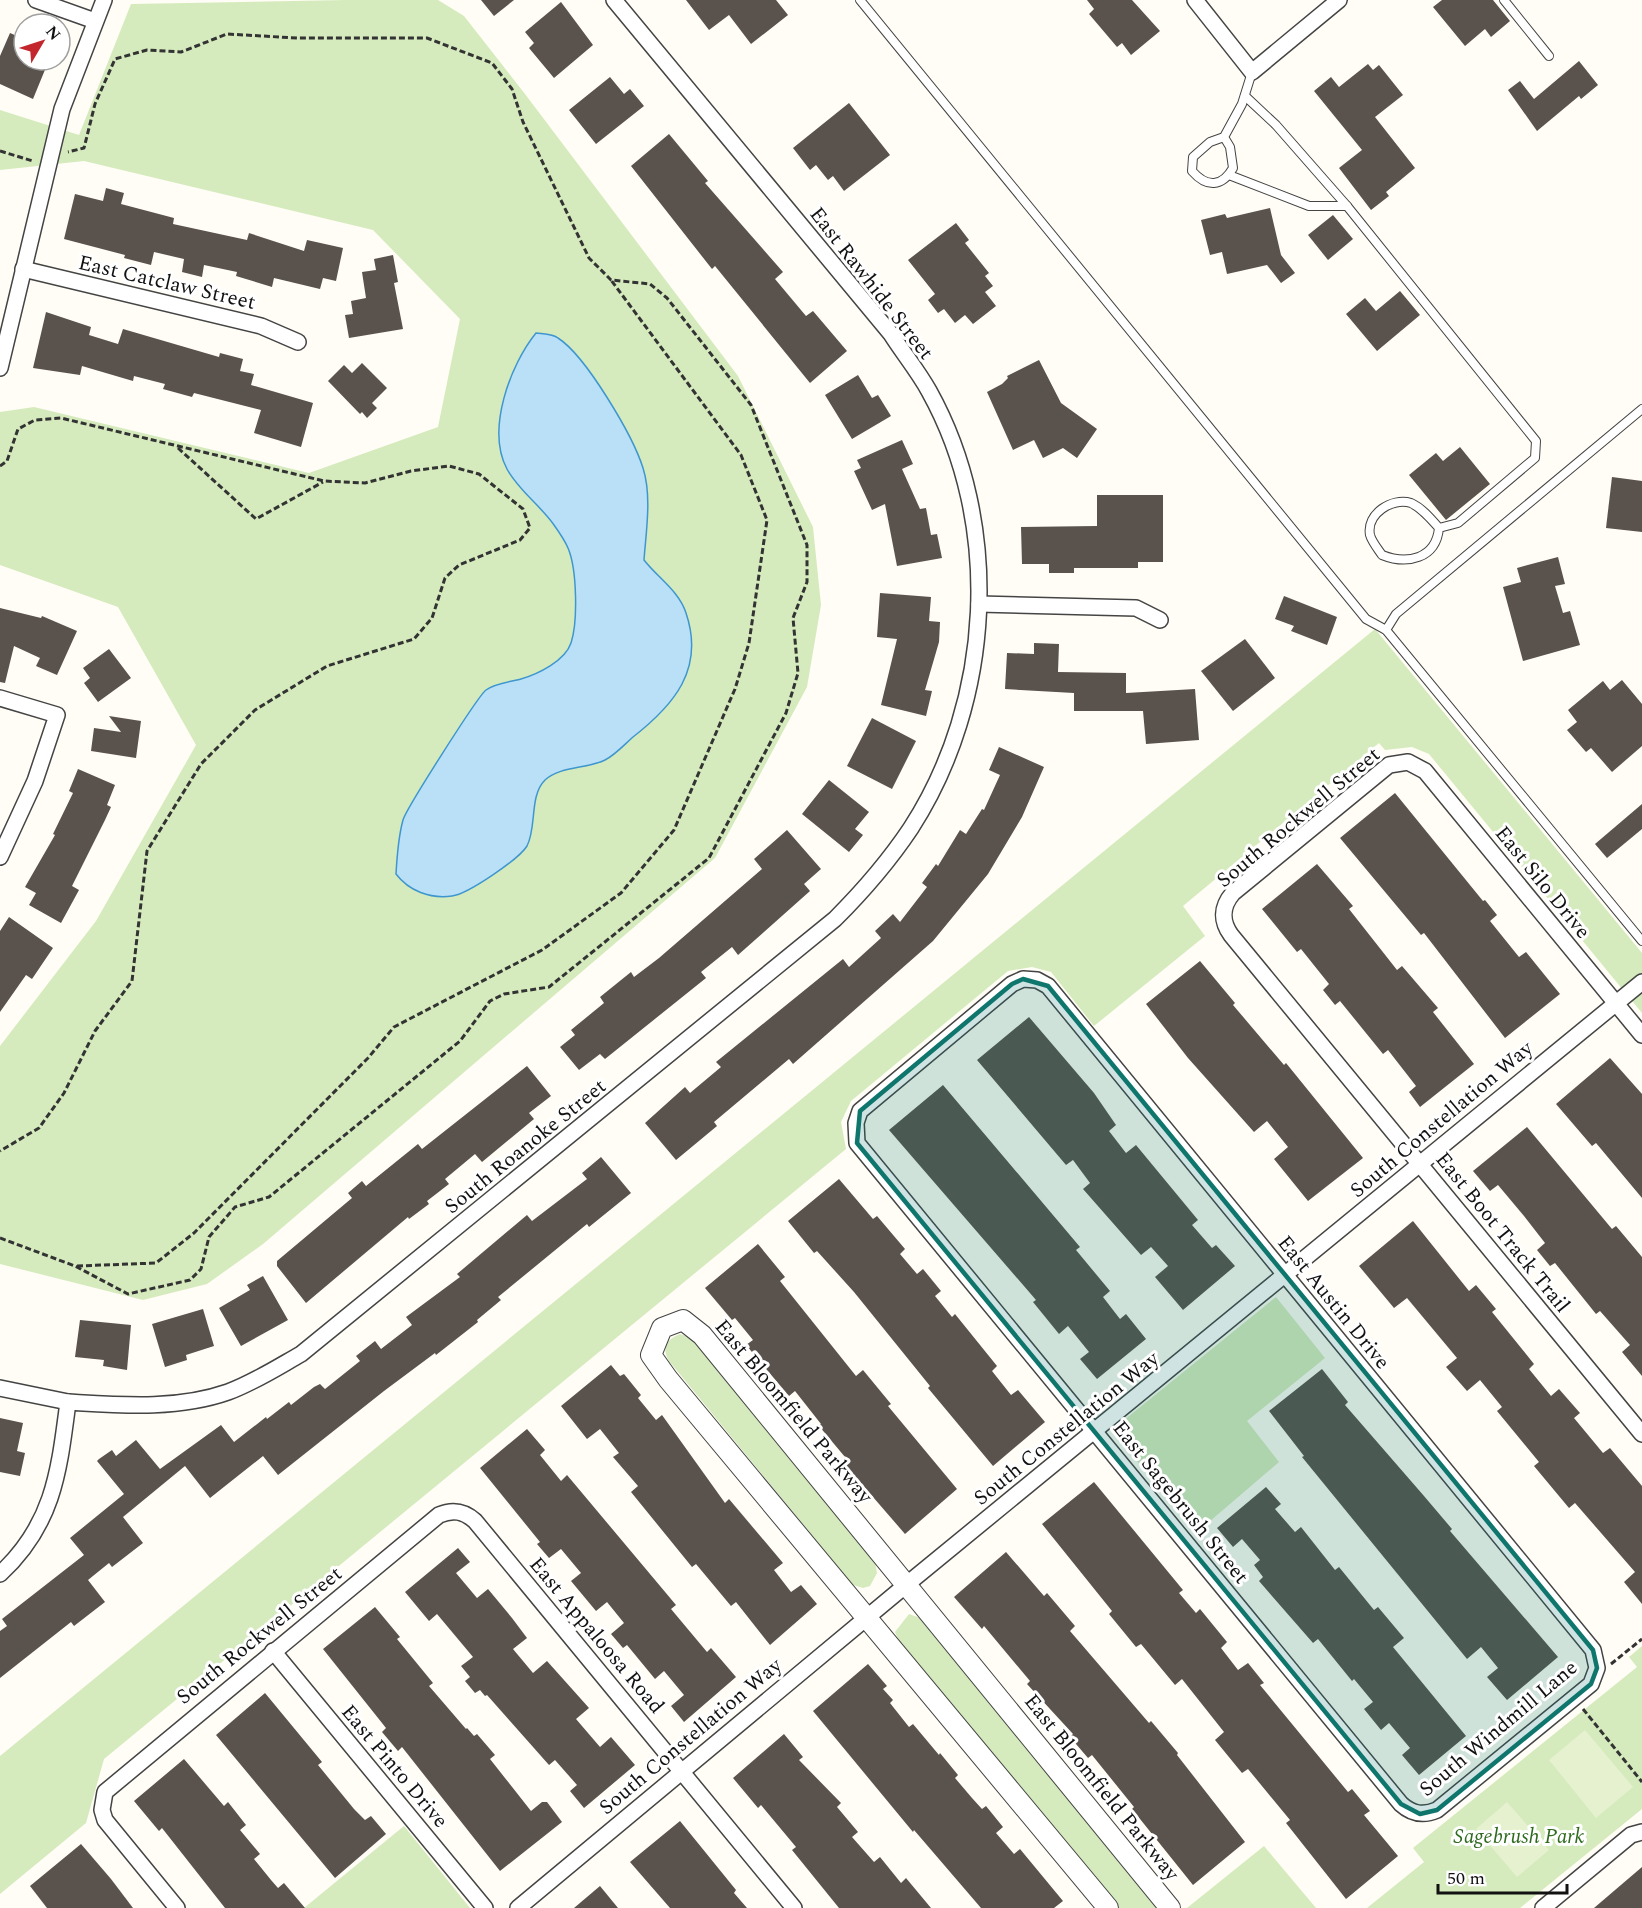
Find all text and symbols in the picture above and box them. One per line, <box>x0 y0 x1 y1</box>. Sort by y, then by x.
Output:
north arrow <box>12 12 72 72</box>
text: N <box>39 21 66 46</box>
street label: East Rawhide Street <box>801 200 941 367</box>
street label: East Catclaw Street <box>75 247 259 319</box>
street label: South Rockwell Street <box>1210 739 1388 896</box>
street label: East Silo Drive <box>1487 819 1598 946</box>
street label: South Constellation Way <box>1343 1033 1541 1206</box>
street label: South Roanoke Street <box>438 1071 614 1222</box>
street label: East Boot Track Trail <box>1427 1145 1577 1320</box>
street label: East Austin Drive <box>1269 1229 1397 1377</box>
street label: East Bloomfield Parkway <box>706 1312 881 1512</box>
street label: South Constellation Way <box>967 1343 1167 1514</box>
street label: East Sagebrush Street <box>1104 1414 1256 1591</box>
street label: East Appaloosa Road <box>521 1550 672 1721</box>
street label: South Rockwell Street <box>170 1559 350 1713</box>
street label: South Constellation Way <box>592 1650 790 1823</box>
street label: South Windmill Lane <box>1412 1653 1585 1805</box>
street label: East Bloomfield Parkway <box>1016 1687 1187 1889</box>
street label: East Pinto Drive <box>333 1698 456 1836</box>
park label: Sagebrush Park <box>1454 1821 1585 1853</box>
scale bar <box>1438 1857 1567 1895</box>
text: 50 m <box>1447 1865 1485 1892</box>

